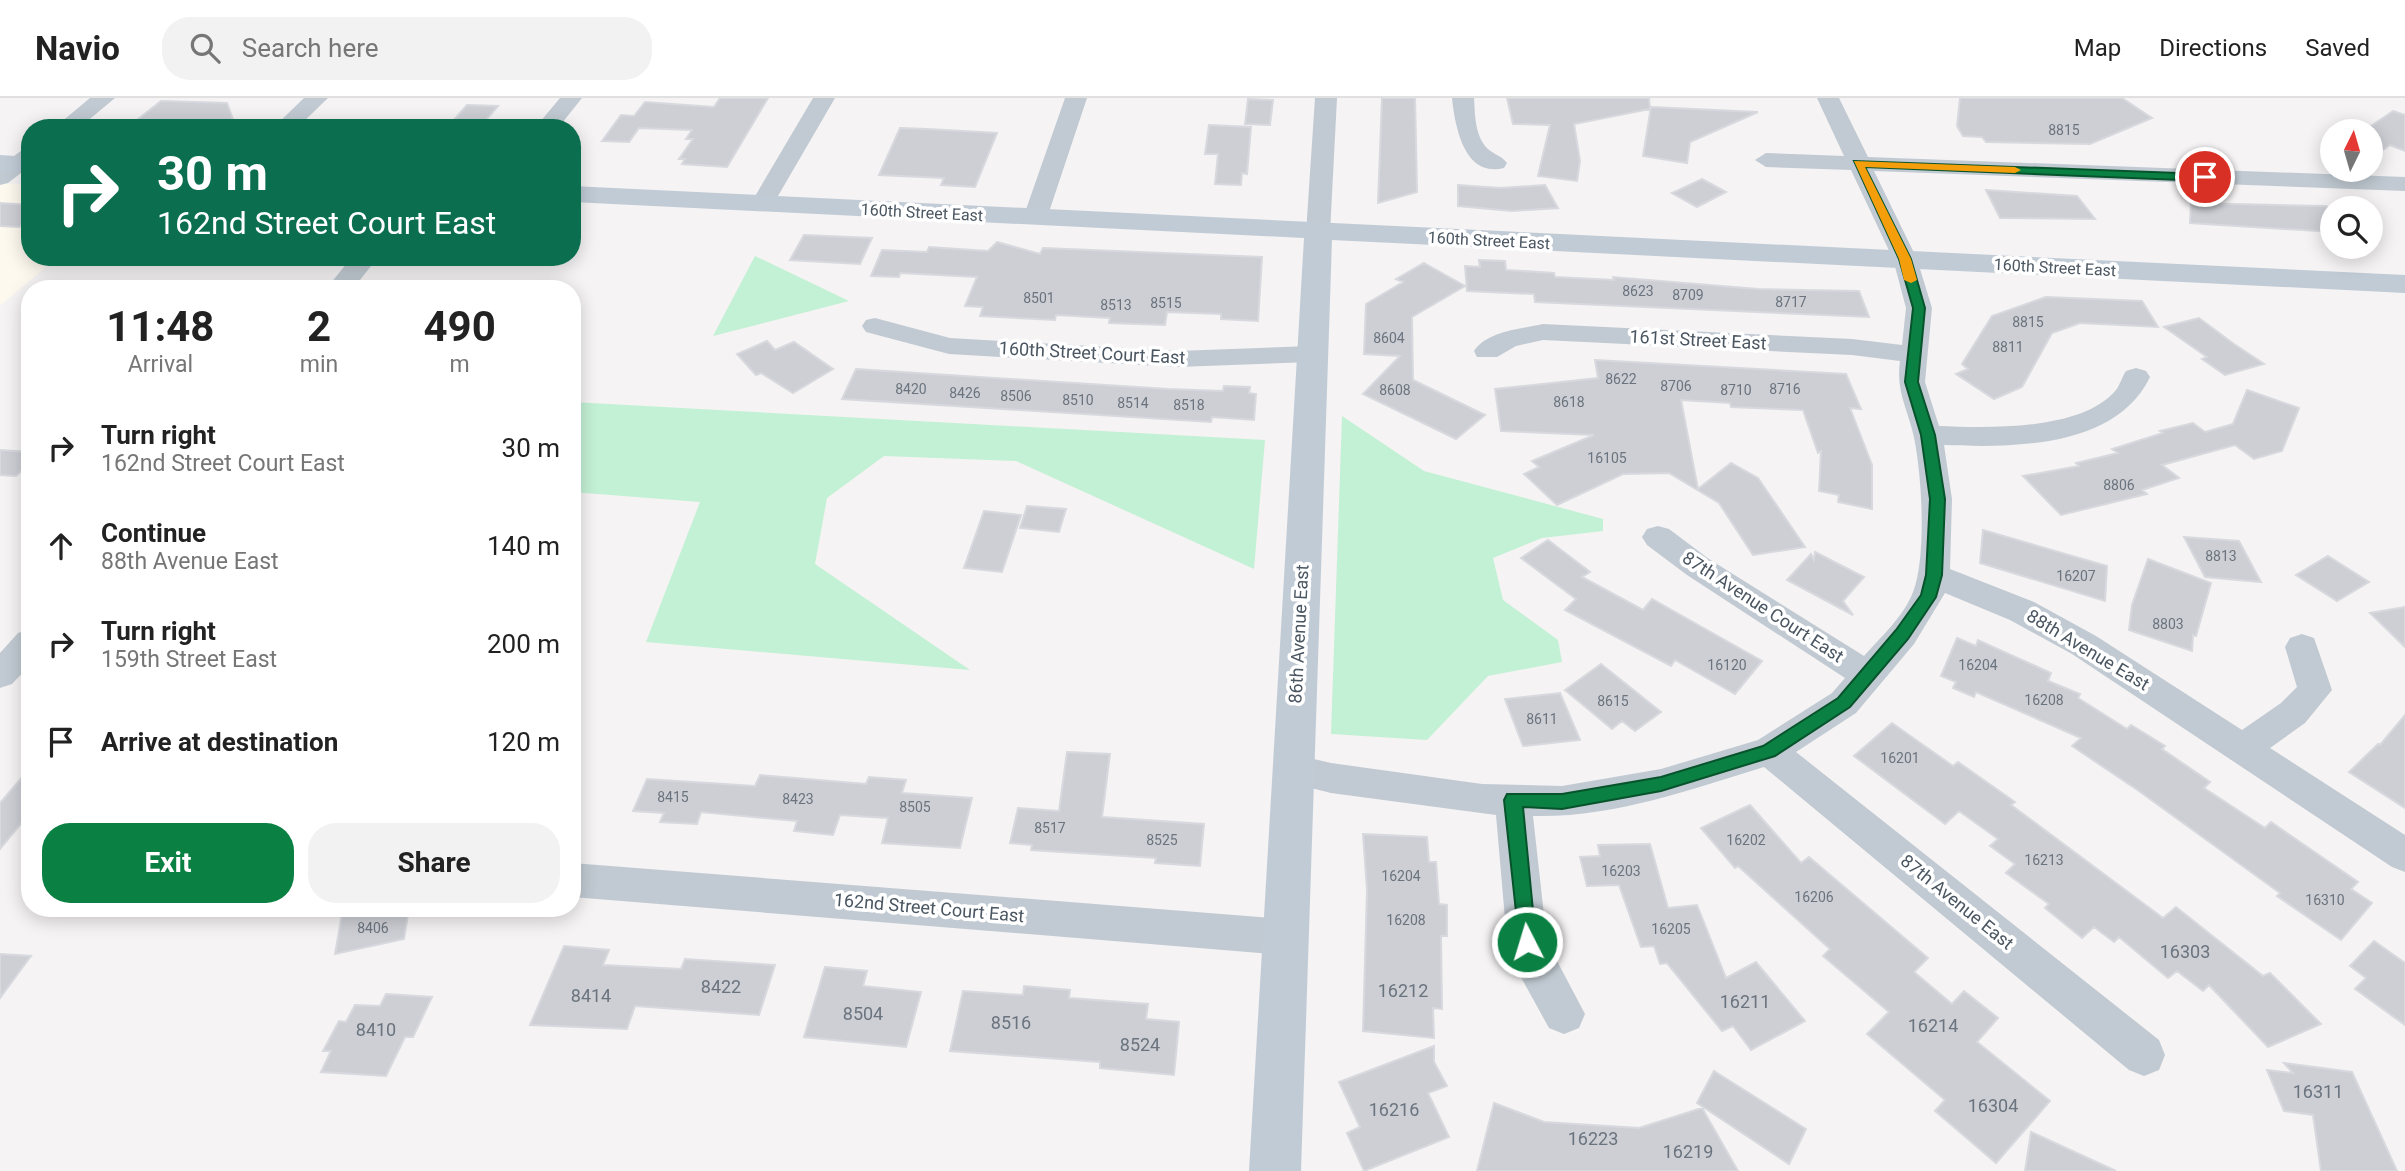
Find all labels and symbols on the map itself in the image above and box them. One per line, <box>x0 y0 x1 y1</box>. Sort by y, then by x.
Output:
north arrow <box>2320 119 2384 182</box>
house number: 8815 <box>2048 122 2080 138</box>
pin <box>2175 147 2235 207</box>
street label: 160th Street East <box>860 200 984 225</box>
street label: 160th Street East <box>1427 228 1551 253</box>
street label: 160th Street East <box>1993 255 2117 280</box>
house number: 8623 <box>1622 283 1654 299</box>
house number: 8709 <box>1672 287 1704 303</box>
house number: 8501 <box>1023 290 1055 306</box>
house number: 8717 <box>1775 294 1807 310</box>
house number: 8515 <box>1150 295 1182 311</box>
house number: 8513 <box>1100 297 1132 313</box>
house number: 8815 <box>2012 314 2044 330</box>
street label: 161st Street East <box>1629 325 1767 354</box>
house number: 8604 <box>1373 330 1405 346</box>
street label: 160th Street Court East <box>998 337 1186 368</box>
house number: 8811 <box>1992 339 2024 355</box>
house number: 8622 <box>1605 371 1637 387</box>
house number: 8706 <box>1660 378 1692 394</box>
house number: 8420 <box>895 381 927 397</box>
house number: 8716 <box>1769 381 1801 397</box>
house number: 8608 <box>1379 382 1411 398</box>
house number: 8710 <box>1720 382 1752 398</box>
house number: 8426 <box>949 385 981 401</box>
house number: 8506 <box>1000 388 1032 404</box>
house number: 8510 <box>1062 392 1094 408</box>
house number: 8618 <box>1553 394 1585 410</box>
house number: 8514 <box>1117 395 1149 411</box>
house number: 8518 <box>1173 397 1205 413</box>
house number: 16105 <box>1587 450 1627 466</box>
house number: 8806 <box>2103 477 2135 493</box>
street label: 87th Avenue Court East <box>1679 547 1848 667</box>
house number: 8813 <box>2205 548 2237 564</box>
street label: 86th Avenue East <box>1284 564 1313 704</box>
house number: 16207 <box>2056 568 2096 584</box>
street label: 88th Avenue East <box>2023 605 2153 694</box>
house number: 8803 <box>2152 616 2184 632</box>
house number: 16120 <box>1707 657 1747 673</box>
house number: 16204 <box>1958 657 1998 673</box>
house number: 16208 <box>2024 692 2064 708</box>
house number: 8615 <box>1597 693 1629 709</box>
house number: 8611 <box>1526 711 1558 727</box>
house number: 16201 <box>1880 750 1920 766</box>
house number: 8415 <box>657 789 689 805</box>
house number: 8423 <box>782 791 814 807</box>
house number: 8505 <box>899 799 931 815</box>
house number: 8517 <box>1034 820 1066 836</box>
house number: 8525 <box>1146 832 1178 848</box>
house number: 16202 <box>1726 832 1766 848</box>
street label: 87th Avenue East <box>1897 850 2018 954</box>
house number: 16213 <box>2024 852 2064 868</box>
house number: 16203 <box>1601 863 1641 879</box>
house number: 16204 <box>1381 868 1421 884</box>
street label: 162nd Street Court East <box>833 889 1025 926</box>
house number: 16206 <box>1794 889 1834 905</box>
house number: 16310 <box>2305 892 2345 908</box>
position arrow <box>1490 905 1564 979</box>
house number: 16208 <box>1386 912 1426 928</box>
house number: 8406 <box>357 920 389 936</box>
house number: 16205 <box>1651 921 1691 937</box>
house number: 16303 <box>2160 941 2210 962</box>
house number: 8422 <box>701 976 741 997</box>
house number: 16212 <box>1378 980 1428 1001</box>
house number: 8414 <box>571 985 611 1006</box>
house number: 16211 <box>1720 991 1770 1012</box>
house number: 8504 <box>843 1003 883 1024</box>
house number: 8516 <box>991 1012 1031 1033</box>
house number: 16214 <box>1908 1015 1958 1036</box>
house number: 8410 <box>356 1019 396 1040</box>
house number: 8524 <box>1120 1034 1160 1055</box>
house number: 16311 <box>2293 1081 2343 1102</box>
house number: 16304 <box>1968 1095 2018 1116</box>
house number: 16216 <box>1369 1099 1419 1120</box>
house number: 16223 <box>1568 1128 1618 1149</box>
house number: 16219 <box>1663 1141 1713 1162</box>

